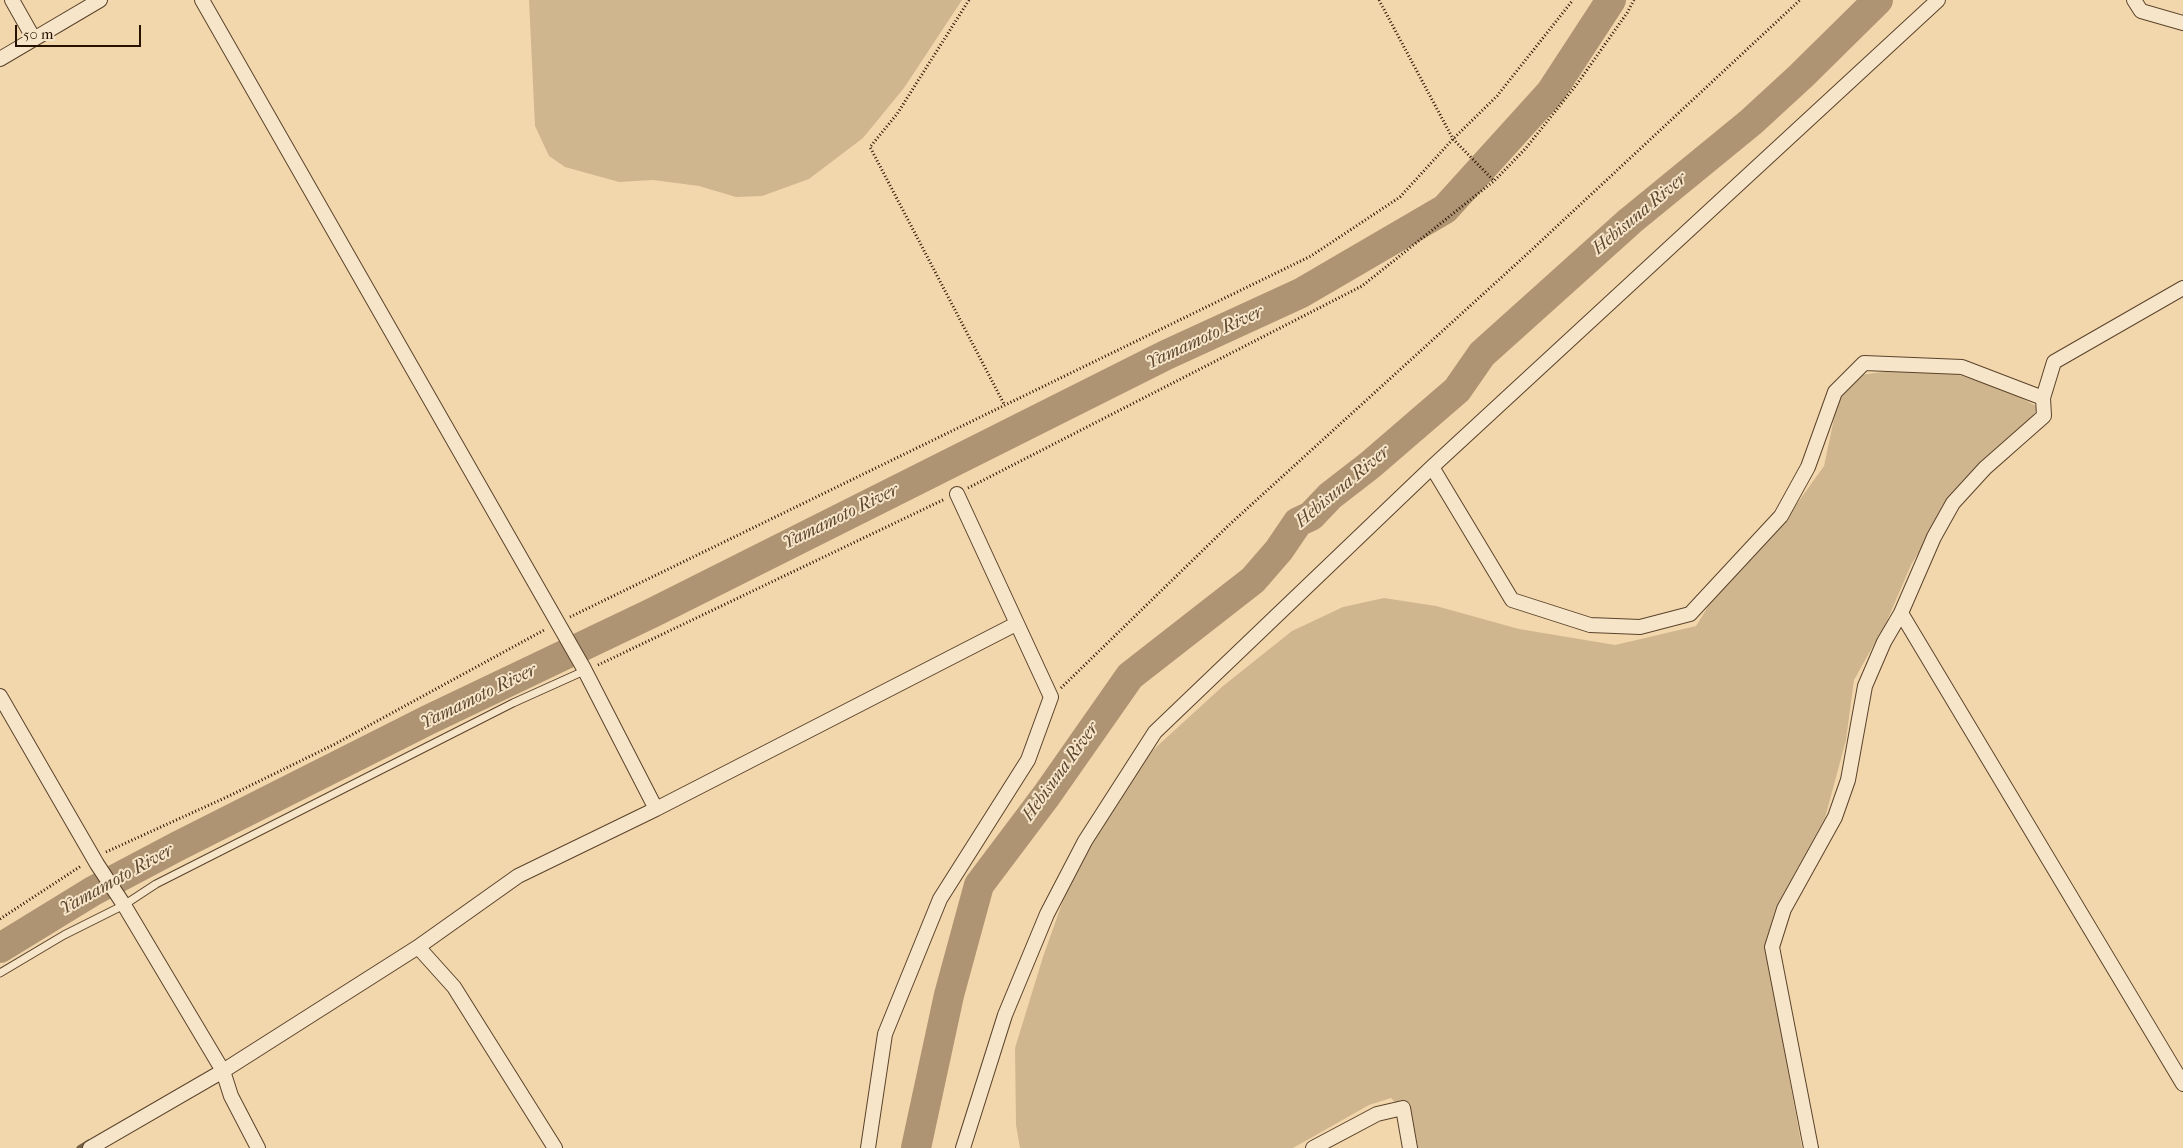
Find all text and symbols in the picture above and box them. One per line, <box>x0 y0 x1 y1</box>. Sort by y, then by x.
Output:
scale bar <box>18 15 144 47</box>
text: 50 m <box>23 25 53 43</box>
water label: Hebisuna River <box>1589 168 1691 260</box>
water label: Yamamoto River <box>1143 302 1267 374</box>
water label: Hebisuna River <box>1292 441 1394 533</box>
water label: Yamamoto River <box>780 480 902 554</box>
water label: Yamamoto River <box>418 660 540 734</box>
water label: Hebisuna River <box>1018 719 1104 825</box>
water label: Yamamoto River <box>57 840 177 920</box>

